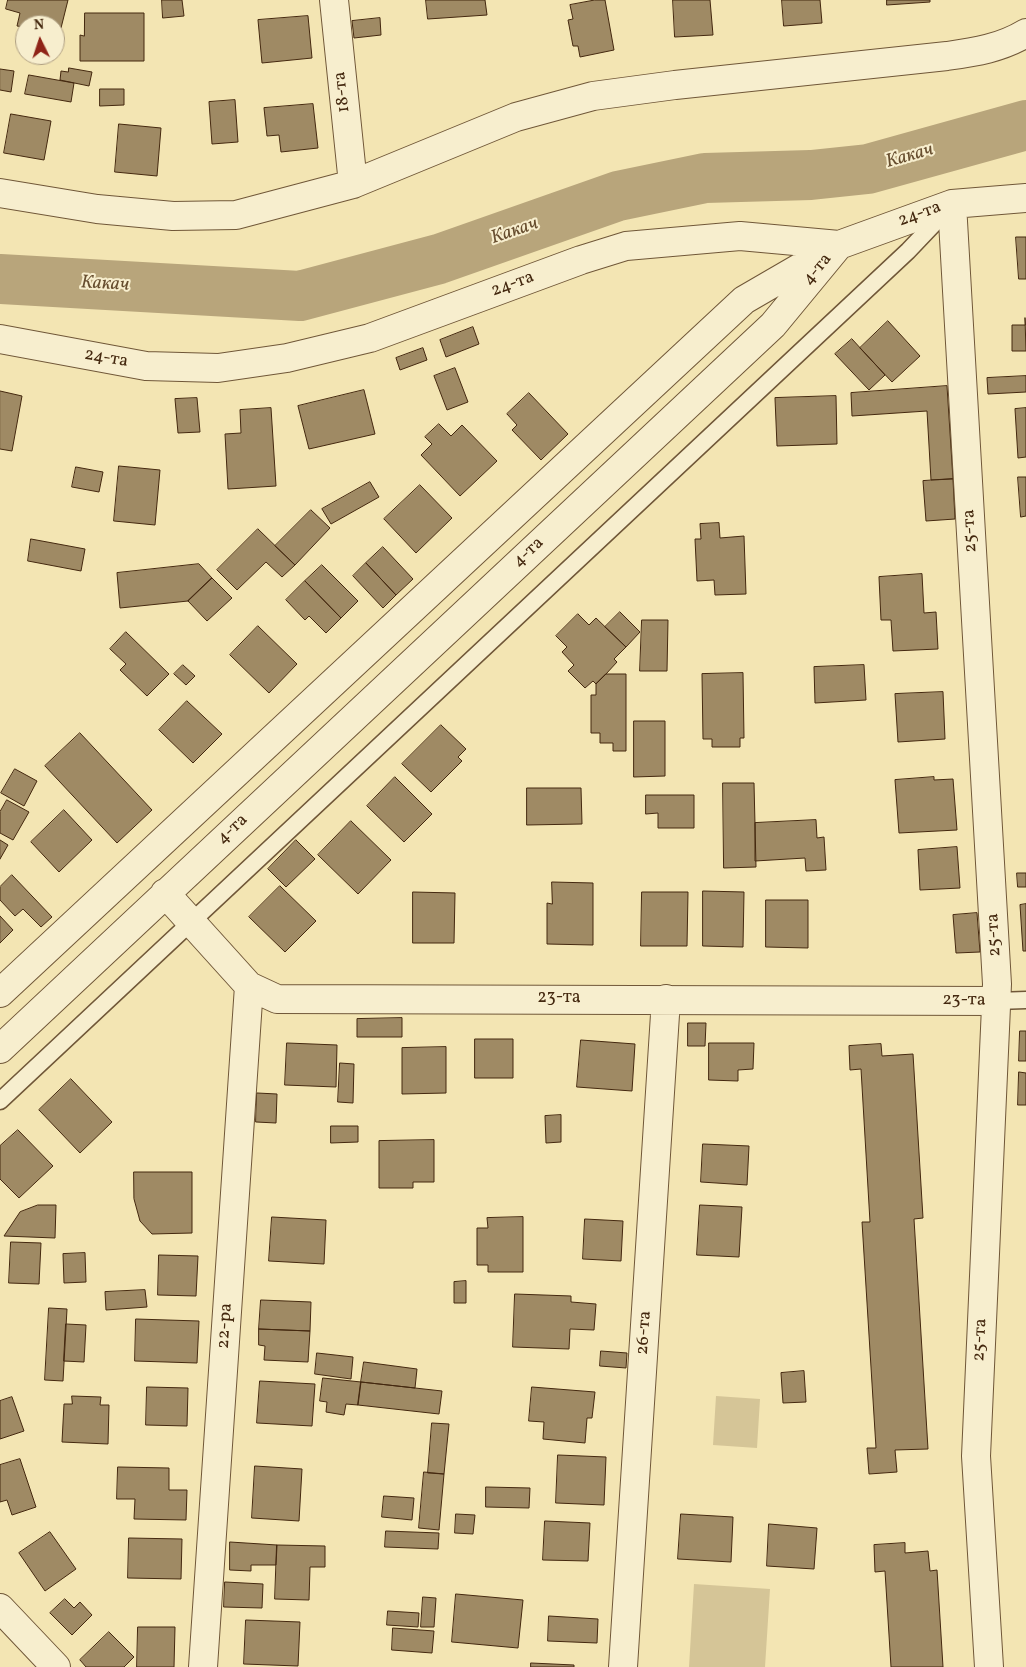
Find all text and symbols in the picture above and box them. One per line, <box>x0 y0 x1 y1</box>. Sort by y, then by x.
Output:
north arrow <box>15 15 65 65</box>
text: N <box>33 16 45 35</box>
street label: 18-та <box>330 70 356 114</box>
water label: Какач <box>883 139 937 175</box>
street label: 24-та <box>896 197 944 233</box>
water label: Какач <box>488 213 542 251</box>
street label: 4-та <box>799 250 837 290</box>
street label: 24-та <box>489 267 537 303</box>
water label: Какач <box>80 272 130 298</box>
street label: 24-та <box>82 345 130 373</box>
street label: 25-та <box>959 509 983 553</box>
street label: 4-та <box>509 533 549 573</box>
street label: 4-та <box>213 810 253 850</box>
street label: 25-та <box>983 913 1007 957</box>
street label: 23-та <box>537 988 581 1010</box>
street label: 23-та <box>942 990 986 1012</box>
street label: 22-ра <box>214 1302 238 1350</box>
street label: 26-та <box>633 1310 657 1356</box>
street label: 25-та <box>969 1318 993 1362</box>

